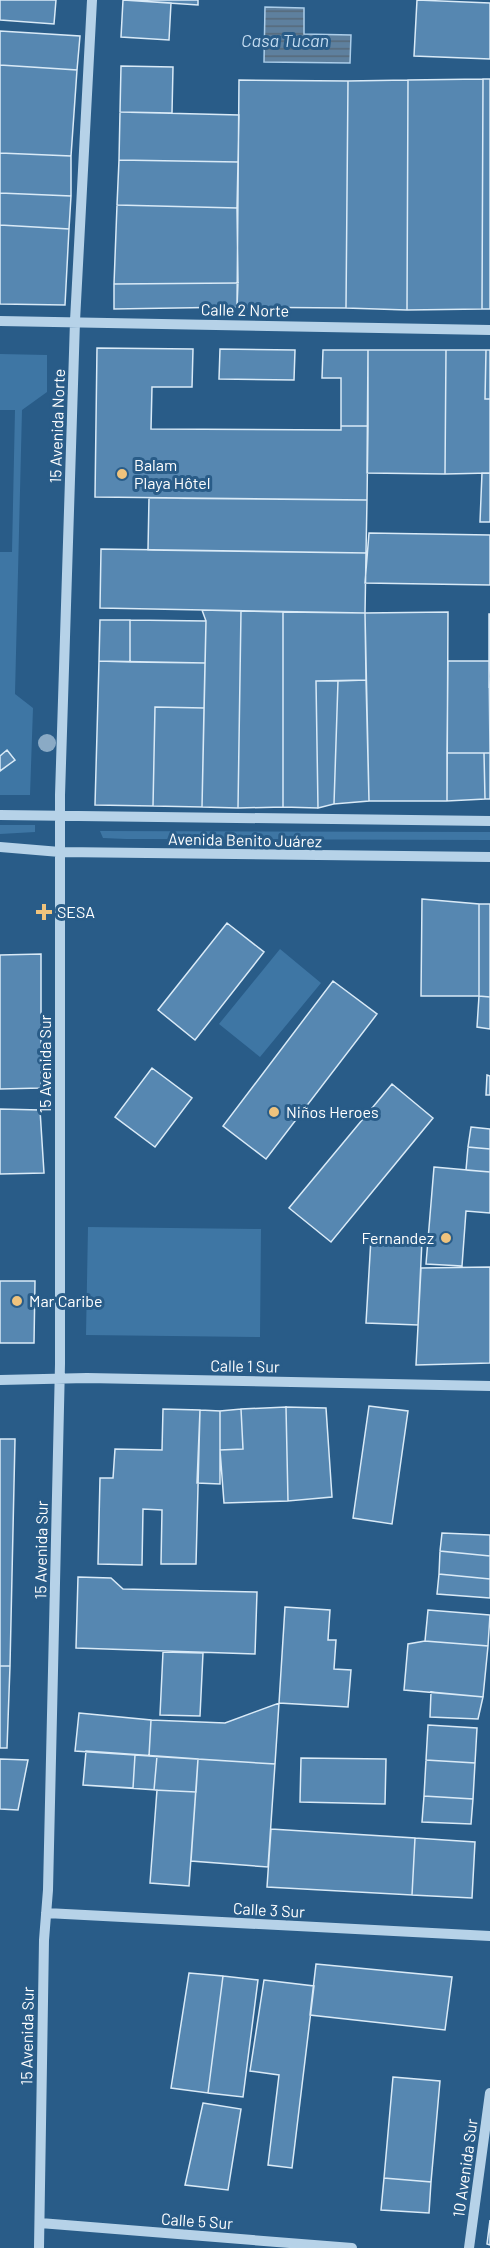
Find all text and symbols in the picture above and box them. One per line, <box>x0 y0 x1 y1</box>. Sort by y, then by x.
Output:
water label: Casa Tucan <box>241 29 329 51</box>
street label: Calle 2 Norte <box>201 299 289 320</box>
street label: 15 Avenida Norte <box>45 368 68 484</box>
place label: Balam Playa Hôtel <box>134 455 211 492</box>
marker: Balam Playa Hôtel <box>115 467 129 481</box>
street label: Avenida Benito Juárez <box>168 829 322 850</box>
place label: SESA <box>57 902 95 921</box>
marker: SESA <box>35 903 53 921</box>
street label: 15 Avenida Sur <box>35 1014 54 1113</box>
place label: Niños Heroes <box>286 1102 379 1121</box>
marker: Niños Heroes <box>267 1105 281 1119</box>
place label: Fernandez <box>362 1228 434 1247</box>
marker: Fernandez <box>439 1231 453 1245</box>
place label: Mar Caribe <box>29 1291 102 1310</box>
marker: Mar Caribe <box>10 1294 24 1308</box>
street label: Calle 1 Sur <box>210 1355 280 1376</box>
street label: 15 Avenida Sur <box>30 1500 51 1600</box>
street label: Calle 3 Sur <box>233 1898 306 1921</box>
street label: 15 Avenida Sur <box>16 1986 37 2086</box>
street label: 10 Avenida Sur <box>448 2117 481 2219</box>
street label: Calle 5 Sur <box>160 2209 234 2233</box>

